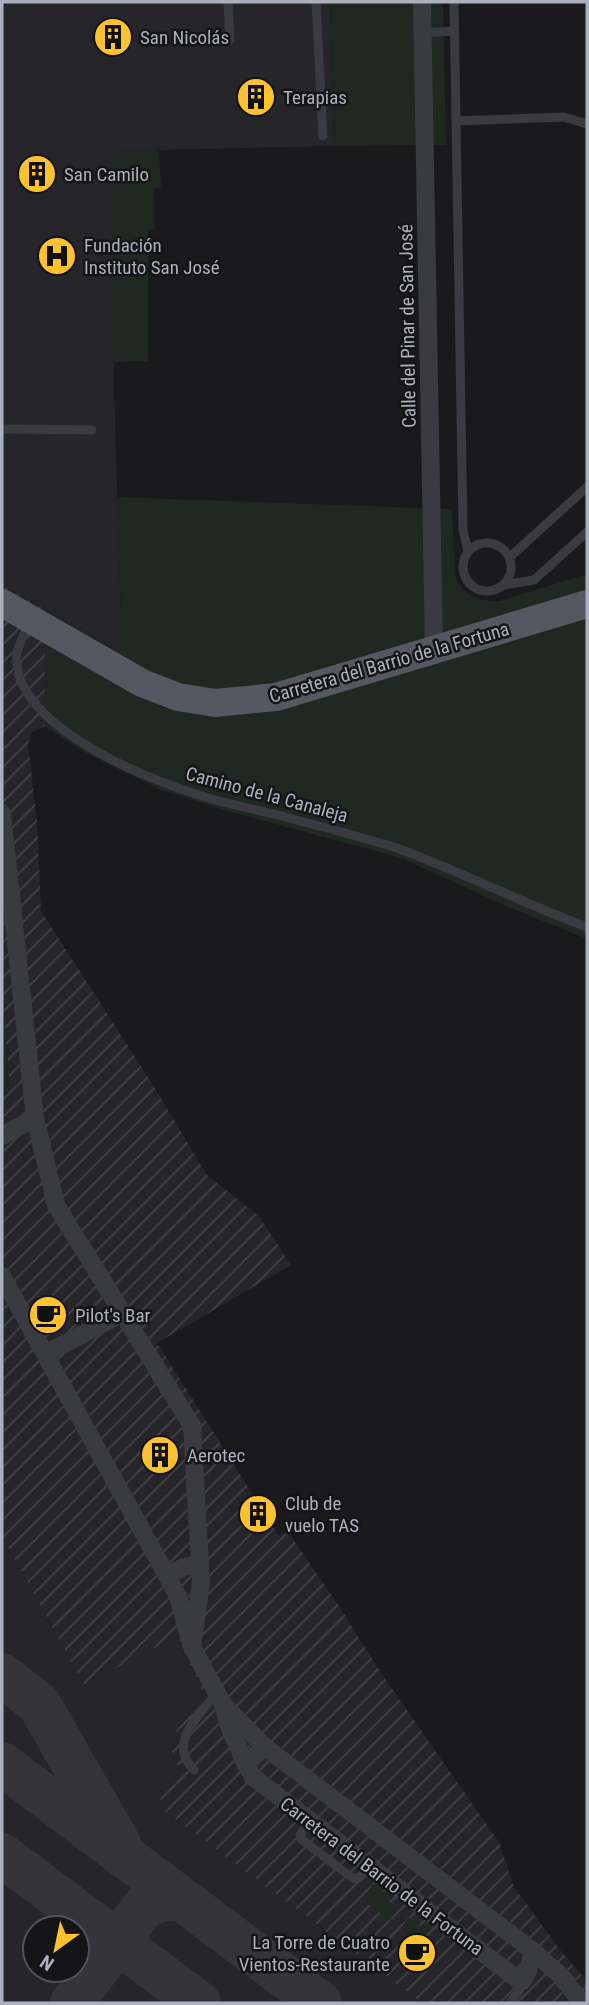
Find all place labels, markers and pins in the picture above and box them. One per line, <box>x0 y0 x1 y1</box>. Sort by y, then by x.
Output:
building icon: San Nicolás <box>92 16 134 58</box>
place label: San Nicolás <box>140 26 229 49</box>
building icon: Terapias <box>235 76 277 118</box>
place label: Terapias <box>283 86 347 109</box>
building icon: San Camilo <box>16 153 58 195</box>
place label: San Camilo <box>64 163 149 186</box>
place label: Fundación Instituto San José <box>84 234 220 279</box>
hospital icon: Fundación Instituto San José <box>36 235 78 277</box>
cafe icon: Pilot's Bar <box>27 1294 69 1336</box>
place label: Pilot's Bar <box>75 1304 150 1327</box>
building icon: Aerotec <box>139 1434 181 1476</box>
place label: Aerotec <box>187 1444 246 1467</box>
place label: Club de vuelo TAS <box>285 1492 359 1537</box>
building icon: Club de vuelo TAS <box>237 1493 279 1535</box>
place label: La Torre de Cuatro Vientos-Restaurante <box>239 1931 390 1976</box>
cafe icon: La Torre de Cuatro Vientos-Restaurante <box>396 1932 438 1974</box>

